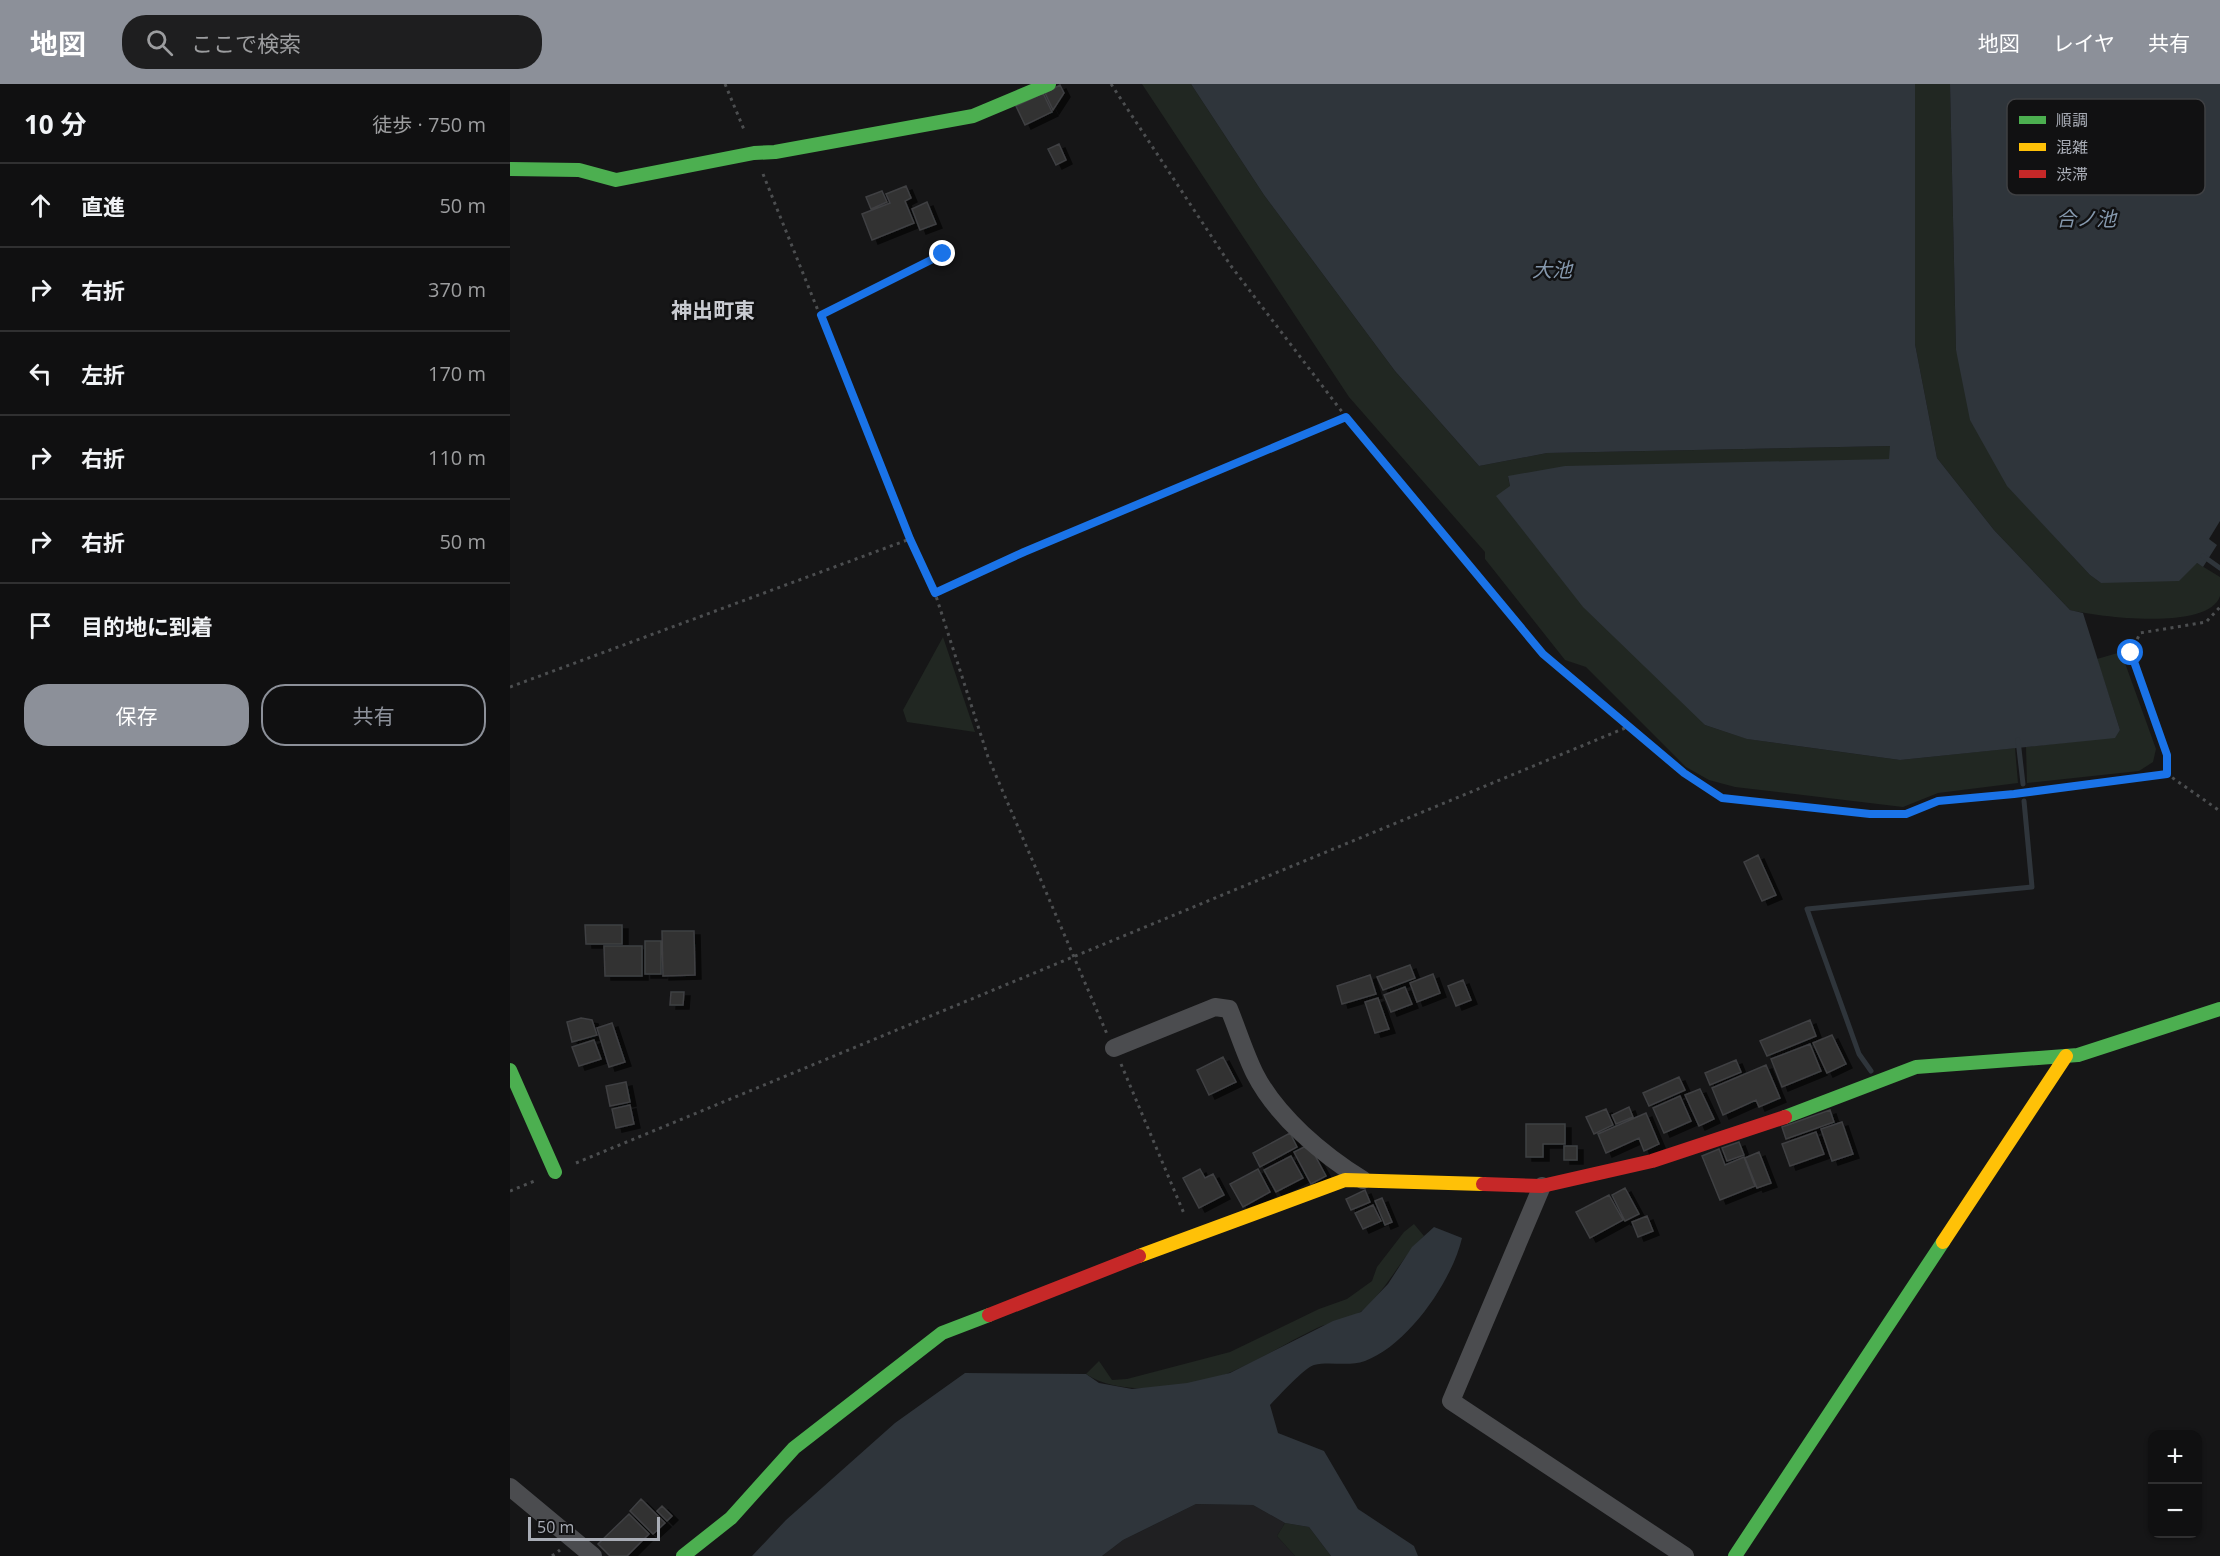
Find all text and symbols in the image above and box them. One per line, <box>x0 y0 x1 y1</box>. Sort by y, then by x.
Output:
search box <box>122 15 542 69</box>
text: 地図 <box>30 24 86 62</box>
icon: search <box>143 26 176 59</box>
text: ここで検索 <box>191 28 301 58</box>
text: 地図 <box>1978 29 2020 57</box>
text: レイヤ <box>2053 29 2115 57</box>
text: 共有 <box>2148 29 2190 57</box>
legend <box>2007 99 2205 195</box>
text: 10 分 <box>24 106 87 142</box>
text: 順調 <box>2056 109 2088 131</box>
text: 徒歩 · 750 m <box>372 111 486 138</box>
text: 混雑 <box>2056 136 2088 158</box>
text: 渋滞 <box>2056 163 2088 185</box>
icon: ahead <box>24 189 57 222</box>
text: 直進 <box>81 191 125 221</box>
text: 50 m <box>439 192 486 219</box>
water label: 合ノ池 <box>2056 205 2118 232</box>
route end <box>929 240 955 266</box>
water label: 大池 <box>1532 256 1574 283</box>
icon: right <box>24 273 57 306</box>
text: 右折 <box>81 275 125 305</box>
text: 370 m <box>428 276 486 303</box>
district label: 神出町東 <box>671 296 755 324</box>
icon: left <box>24 357 57 390</box>
text: 左折 <box>81 359 125 389</box>
text: 170 m <box>428 360 486 387</box>
icon: right <box>24 441 57 474</box>
text: 右折 <box>81 443 125 473</box>
text: 110 m <box>428 444 486 471</box>
icon: right <box>24 525 57 558</box>
text: 右折 <box>81 527 125 557</box>
text: 50 m <box>439 528 486 555</box>
icon: arrive <box>24 609 57 642</box>
text: 目的地に到着 <box>81 611 213 641</box>
route start <box>2117 639 2143 665</box>
button: 保存 <box>24 684 249 746</box>
button: 共有 <box>261 684 486 746</box>
map controls <box>2148 1430 2202 1538</box>
button: + <box>2148 1430 2202 1484</box>
button: − <box>2148 1484 2202 1538</box>
scale bar <box>528 1514 660 1542</box>
text: 50 m <box>537 1516 574 1538</box>

